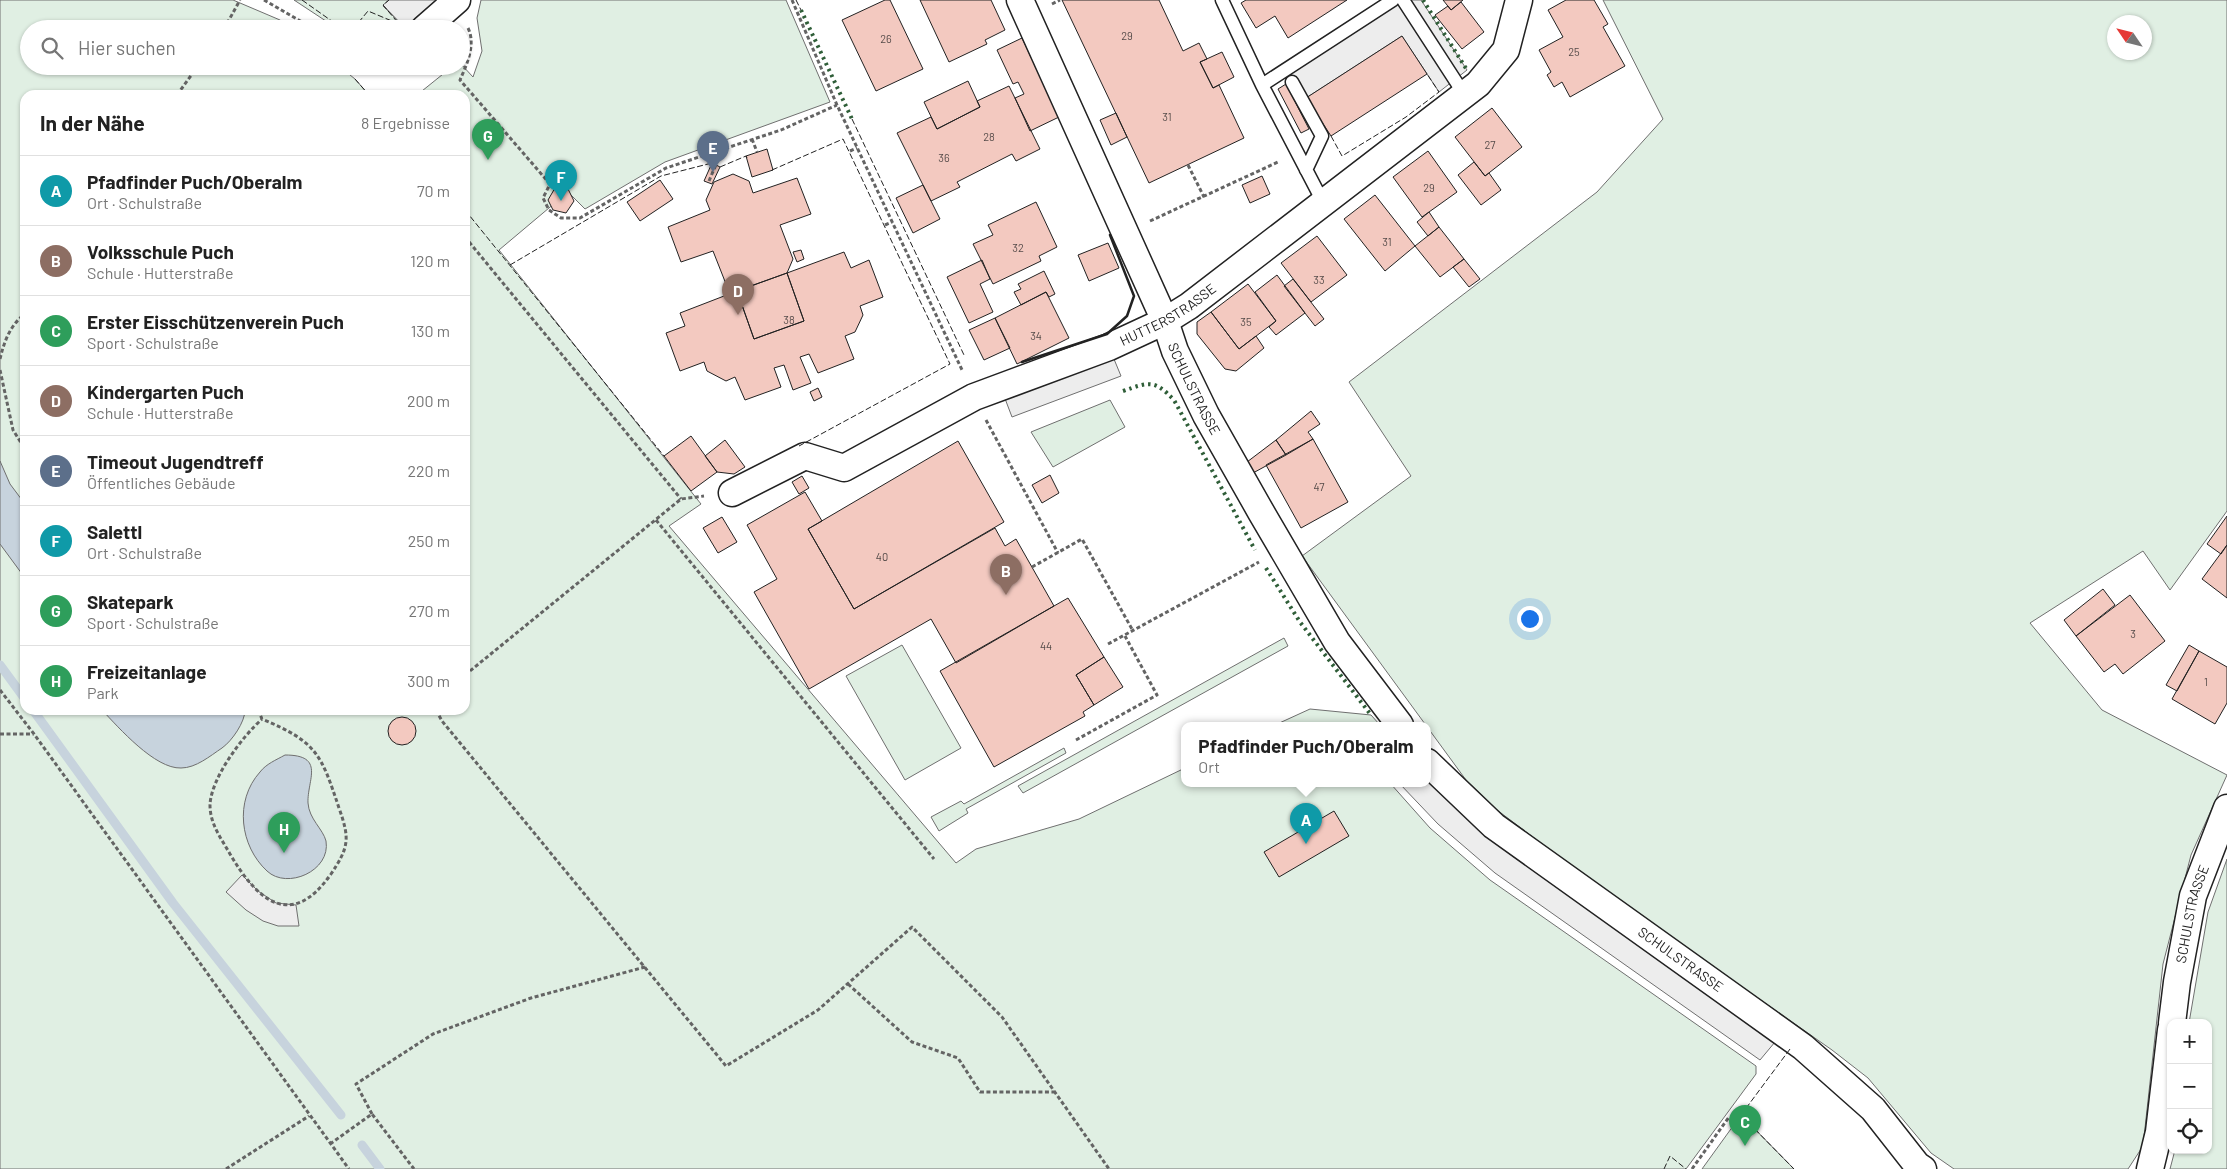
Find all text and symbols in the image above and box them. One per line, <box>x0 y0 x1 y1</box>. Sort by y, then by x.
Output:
north arrow <box>2107 15 2152 60</box>
search box <box>20 20 470 75</box>
house number: 29 <box>1121 29 1133 42</box>
house number: 26 <box>880 32 892 45</box>
icon: search <box>38 34 66 62</box>
text: Hier suchen <box>78 36 176 59</box>
house number: 25 <box>1568 45 1580 58</box>
text: In der Nähe <box>40 110 145 135</box>
house number: 31 <box>1162 110 1172 123</box>
text: 8 Ergebnisse <box>361 113 450 132</box>
pin: G <box>472 119 504 160</box>
house number: 28 <box>983 130 995 143</box>
pin: E <box>697 131 729 172</box>
house number: 27 <box>1484 138 1496 151</box>
house number: 36 <box>938 151 950 164</box>
pin: F <box>545 160 577 201</box>
text: Pfadfinder Puch/Oberalm <box>87 170 302 193</box>
text: A <box>51 181 61 200</box>
text: 70 m <box>417 181 450 200</box>
house number: 29 <box>1423 181 1435 194</box>
text: Ort · Schulstraße <box>87 193 202 212</box>
house number: 31 <box>1382 235 1392 248</box>
text: Volksschule Puch <box>87 240 234 263</box>
house number: 32 <box>1012 241 1024 254</box>
text: B <box>51 251 61 270</box>
text: 120 m <box>410 251 450 270</box>
text: Schule · Hutterstraße <box>87 263 234 282</box>
house number: 33 <box>1313 273 1325 286</box>
pin: D <box>722 274 754 315</box>
street label: HUTTERSTRASSE <box>1117 280 1219 349</box>
text: Erster Eisschützenverein Puch <box>87 310 344 333</box>
house number: 38 <box>783 313 795 326</box>
house number: 35 <box>1240 315 1252 328</box>
text: C <box>51 321 61 340</box>
text: 130 m <box>411 321 450 340</box>
house number: 34 <box>1030 329 1042 342</box>
text: Sport · Schulstraße <box>87 333 219 352</box>
street label: SCHULSTRASSE <box>1165 340 1224 438</box>
text: Kindergarten Puch <box>87 380 244 403</box>
text: D <box>51 391 61 410</box>
text: 200 m <box>407 391 450 410</box>
text: Schule · Hutterstraße <box>87 403 234 422</box>
text: Timeout Jugendtreff <box>87 450 264 473</box>
text: E <box>51 461 61 480</box>
text: 220 m <box>407 461 450 480</box>
text: Öffentliches Gebäude <box>87 473 236 492</box>
house number: 47 <box>1314 480 1324 493</box>
text: Salettl <box>87 520 142 543</box>
text: F <box>52 531 60 550</box>
text: 250 m <box>408 531 450 550</box>
text: Ort · Schulstraße <box>87 543 202 562</box>
house number: 40 <box>876 550 888 563</box>
pin: B <box>990 554 1022 595</box>
text: Skatepark <box>87 590 174 613</box>
text: G <box>51 601 61 620</box>
text: 270 m <box>408 601 450 620</box>
your location <box>1517 606 1543 632</box>
text: Sport · Schulstraße <box>87 613 219 632</box>
house number: 3 <box>2130 627 2136 640</box>
house number: 44 <box>1040 639 1052 652</box>
text: Freizeitanlage <box>87 660 207 683</box>
text: H <box>51 671 61 690</box>
text: 300 m <box>407 671 450 690</box>
house number: 1 <box>2204 675 2208 688</box>
text: Park <box>87 683 118 702</box>
popup <box>1181 722 1431 787</box>
text: Pfadfinder Puch/Oberalm <box>1198 734 1414 757</box>
text: Ort <box>1198 757 1220 776</box>
pin: A <box>1290 803 1322 844</box>
pin: H <box>268 812 300 853</box>
street label: SCHULSTRASSE <box>2172 862 2212 964</box>
street label: SCHULSTRASSE <box>1635 923 1727 995</box>
map controls <box>2167 1019 2212 1154</box>
button: + <box>2167 1019 2212 1064</box>
button: − <box>2167 1064 2212 1109</box>
pin: C <box>1729 1105 1761 1146</box>
button: locate <box>2167 1109 2212 1154</box>

